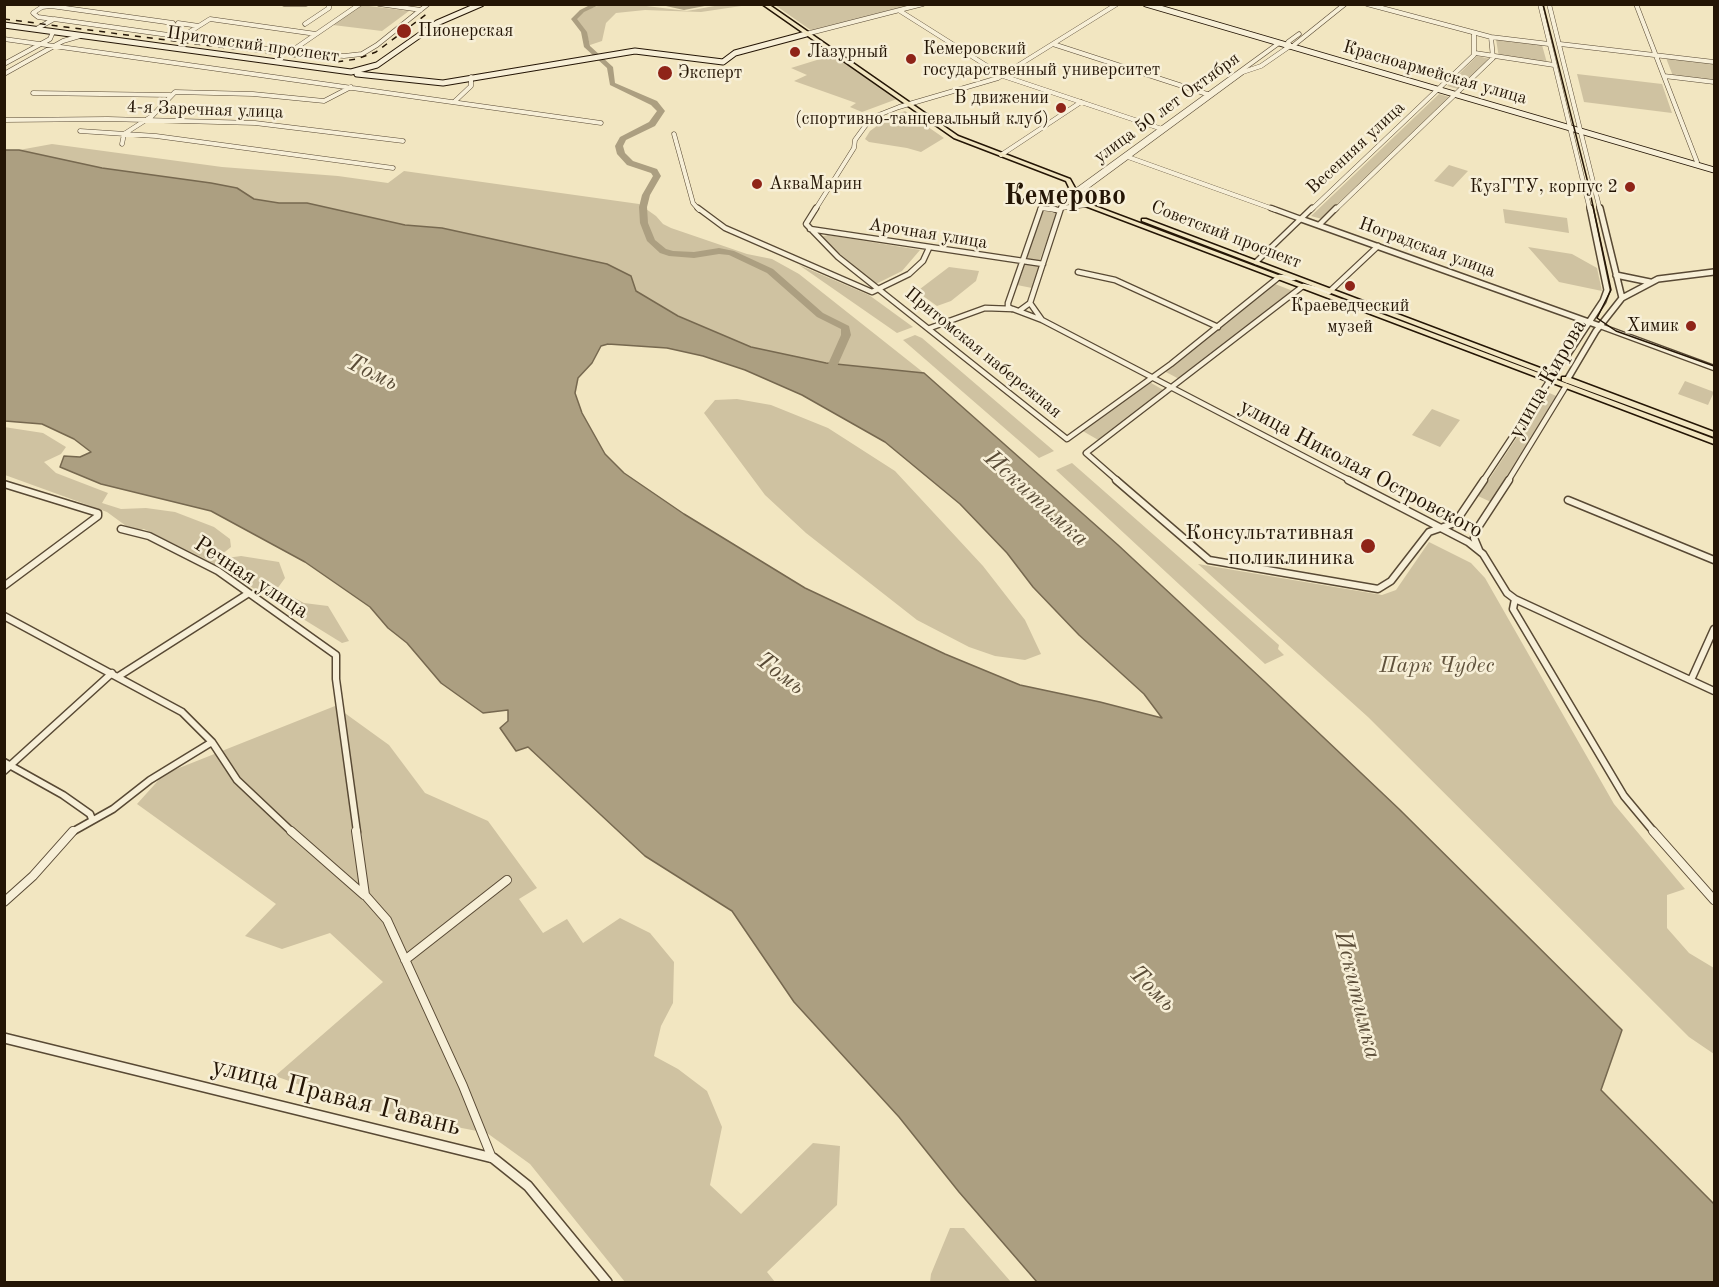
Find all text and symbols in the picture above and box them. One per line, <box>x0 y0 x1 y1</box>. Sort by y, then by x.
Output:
place label: Пионерская <box>418 20 513 42</box>
street label: Притомский проспект <box>165 22 341 68</box>
marker: Пионерская <box>395 22 413 40</box>
street label: Красноармейская улица <box>1340 36 1530 110</box>
place label: Кемеровский государственный университет <box>923 38 1160 80</box>
place label: Лазурный <box>807 41 888 63</box>
marker: Лазурный <box>788 45 802 59</box>
street label: улица 50 лет Октября <box>1090 48 1244 168</box>
marker: Кемеровский государственный университет <box>904 52 918 66</box>
place label: Эксперт <box>678 62 742 84</box>
marker: Эксперт <box>656 64 674 82</box>
place label: В движении (спортивно-танцевальный клуб) <box>795 87 1049 130</box>
street label: 4-я Заречная улица <box>126 96 284 124</box>
street label: Весенняя улица <box>1302 97 1410 199</box>
marker: В движении (спортивно-танцевальный клуб) <box>1054 101 1068 115</box>
place label: АкваМарин <box>769 173 862 195</box>
place label: КузГТУ, корпус 2 <box>1470 176 1618 198</box>
marker: АкваМарин <box>750 177 764 191</box>
district label: Кемерово <box>1004 180 1126 214</box>
marker: КузГТУ, корпус 2 <box>1623 180 1637 194</box>
street label: Советский проспект <box>1148 196 1304 274</box>
street label: Ноградская улица <box>1356 213 1498 283</box>
street label: Арочная улица <box>867 214 989 254</box>
marker: Краеведческий музей <box>1343 279 1357 293</box>
street label: Притомская набережная <box>900 283 1066 423</box>
place label: Краеведческий музей <box>1291 295 1409 338</box>
street label: улица Кирова <box>1503 314 1593 444</box>
place label: Химик <box>1627 315 1679 337</box>
marker: Химик <box>1684 319 1698 333</box>
water label: Томь <box>341 348 403 398</box>
street label: улица Николая Островского <box>1235 393 1487 545</box>
water label: Искитимка <box>978 444 1094 554</box>
place label: Консультативная поликлиника <box>1185 520 1354 572</box>
street label: Речная улица <box>189 531 313 625</box>
marker: Консультативная поликлиника <box>1359 537 1377 555</box>
water label: Томь <box>750 646 810 702</box>
park label: Парк Чудес <box>1379 653 1495 679</box>
water label: Искитимка <box>1327 928 1387 1062</box>
water label: Томь <box>1122 960 1182 1018</box>
street label: улица Правая Гавань <box>208 1050 464 1144</box>

